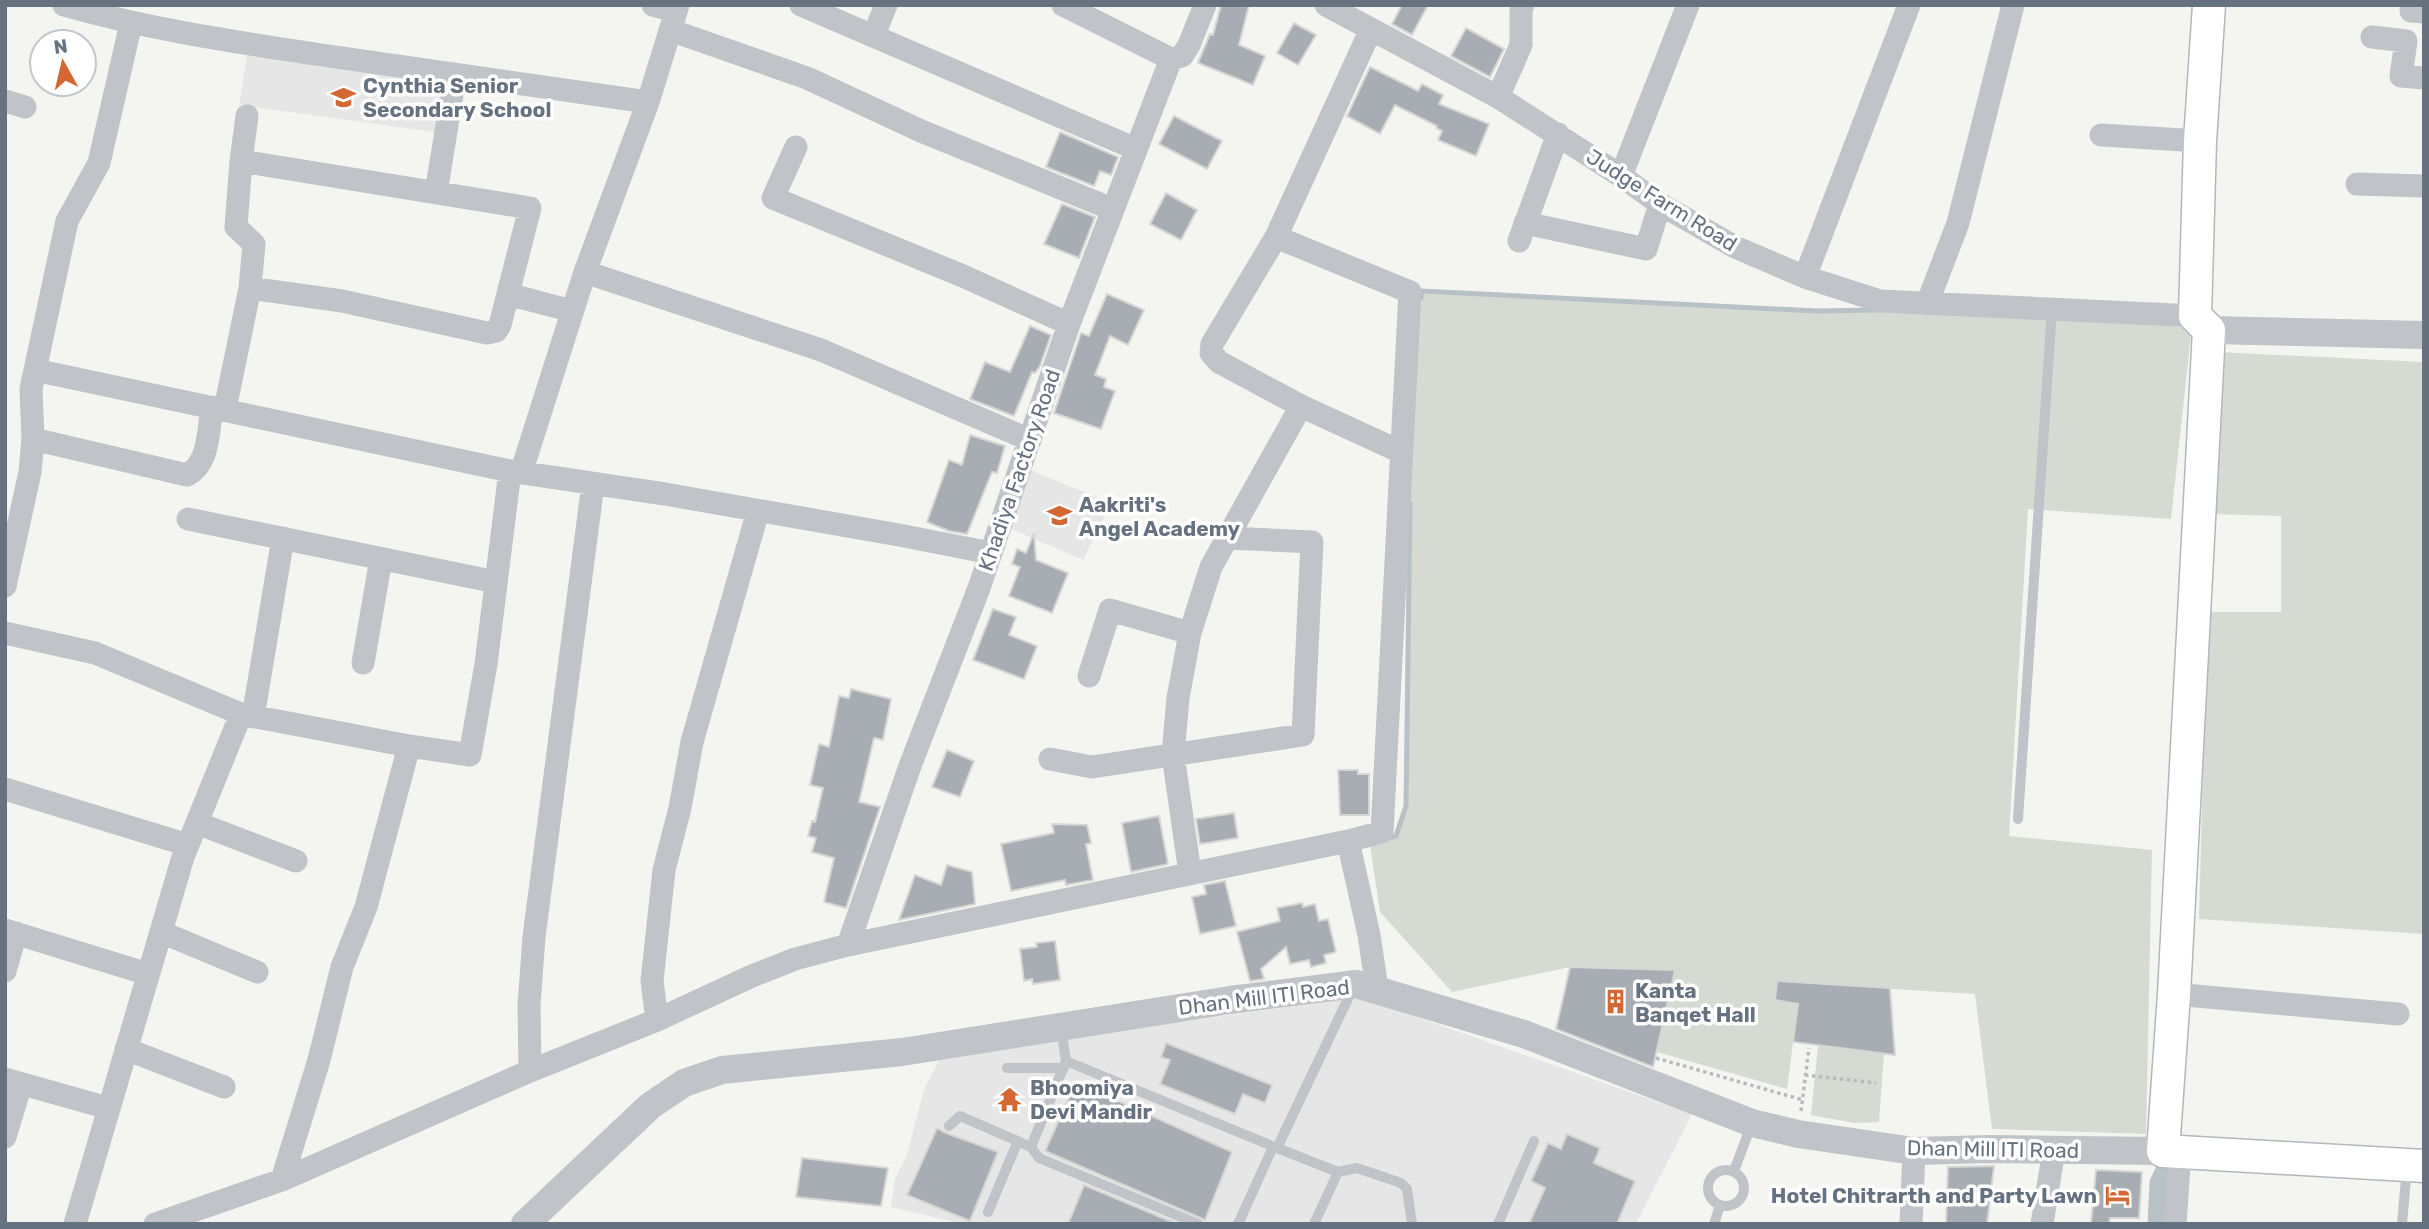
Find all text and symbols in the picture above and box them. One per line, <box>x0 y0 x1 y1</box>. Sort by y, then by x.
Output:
north arrow <box>28 28 98 98</box>
text: N <box>52 34 69 59</box>
place label: Cynthia Senior Secondary School <box>363 73 551 122</box>
school or university icon: Cynthia Senior Secondary School <box>329 83 357 111</box>
street label: Judge Farm Road <box>1582 144 1742 256</box>
street label: Khadiya Factory Road <box>973 366 1065 574</box>
place label: Aakriti's Angel Academy <box>1079 492 1241 541</box>
school or university icon: Aakriti's Angel Academy <box>1045 502 1073 530</box>
street label: Dhan Mill ITI Road <box>1177 974 1351 1020</box>
place label: Kanta Banqet Hall <box>1635 978 1756 1027</box>
building icon: Kanta Banqet Hall <box>1601 988 1629 1016</box>
place label: Bhoomiya Devi Mandir <box>1030 1075 1153 1124</box>
temple icon: Bhoomiya Devi Mandir <box>996 1085 1024 1113</box>
street label: Dhan Mill ITI Road <box>1907 1135 2079 1163</box>
hotel icon: Hotel Chitrarth and Party Lawn <box>2103 1181 2131 1209</box>
place label: Hotel Chitrarth and Party Lawn <box>1771 1183 2097 1208</box>

